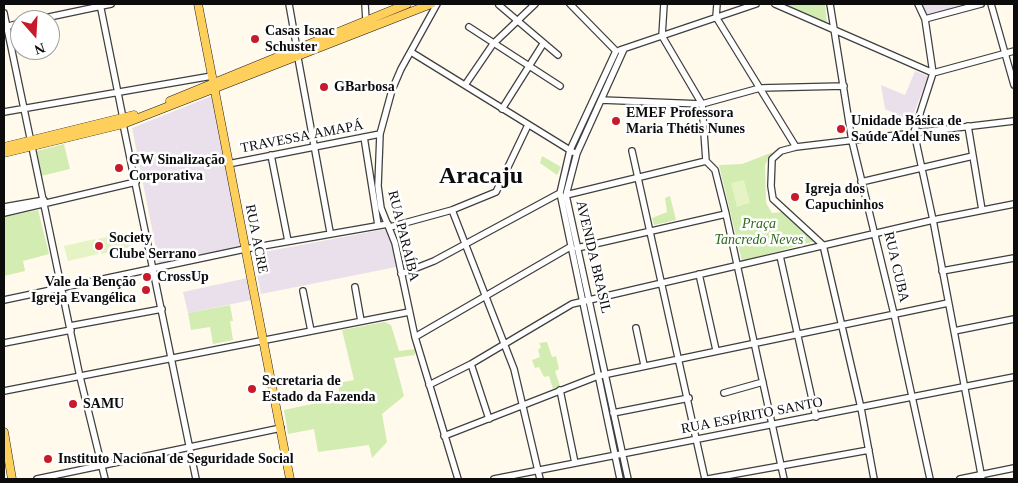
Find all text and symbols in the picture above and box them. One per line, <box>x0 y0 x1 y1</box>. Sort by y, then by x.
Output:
north arrow <box>10 10 60 60</box>
place label: Casas Isaac Schuster <box>265 23 335 56</box>
marker: Casas Isaac Schuster <box>249 33 261 45</box>
text: N <box>32 40 47 57</box>
place label: GBarbosa <box>334 79 395 95</box>
marker: GBarbosa <box>318 81 330 93</box>
place label: EMEF Professora Maria Thétis Nunes <box>626 105 745 138</box>
place label: Unidade Básica de Saúde Adel Nunes <box>851 113 961 146</box>
marker: EMEF Professora Maria Thétis Nunes <box>610 115 622 127</box>
street label: TRAVESSA AMAPÁ <box>239 117 365 157</box>
marker: Unidade Básica de Saúde Adel Nunes <box>835 123 847 135</box>
place label: GW Sinalização Corporativa <box>129 152 225 184</box>
marker: GW Sinalização Corporativa <box>113 162 125 174</box>
district label: Aracaju <box>439 163 523 191</box>
place label: Igreja dos Capuchinhos <box>805 181 884 213</box>
street label: RUA PARAÍBA <box>384 189 422 283</box>
marker: Igreja dos Capuchinhos <box>789 191 801 203</box>
street label: AVENIDA BRASIL <box>572 199 614 315</box>
street label: RUA ACRE <box>241 203 271 275</box>
park label: Praça Tancredo Neves <box>715 216 803 248</box>
place label: Society Clube Serrano <box>109 230 196 262</box>
street label: RUA CUBA <box>880 230 912 304</box>
marker: Society Clube Serrano <box>93 240 105 252</box>
place label: CrossUp <box>157 269 209 285</box>
marker: CrossUp <box>141 271 153 283</box>
place label: Vale da Benção Igreja Evangélica <box>31 274 136 306</box>
marker: Vale da Benção Igreja Evangélica <box>140 284 152 296</box>
place label: Secretaria de Estado da Fazenda <box>262 373 376 406</box>
marker: Secretaria de Estado da Fazenda <box>246 383 258 395</box>
street label: RUA ESPÍRITO SANTO <box>680 394 824 438</box>
place label: SAMU <box>83 396 124 412</box>
marker: SAMU <box>67 398 79 410</box>
place label: Instituto Nacional de Seguridade Social <box>58 451 294 467</box>
marker: Instituto Nacional de Seguridade Social <box>42 453 54 465</box>

